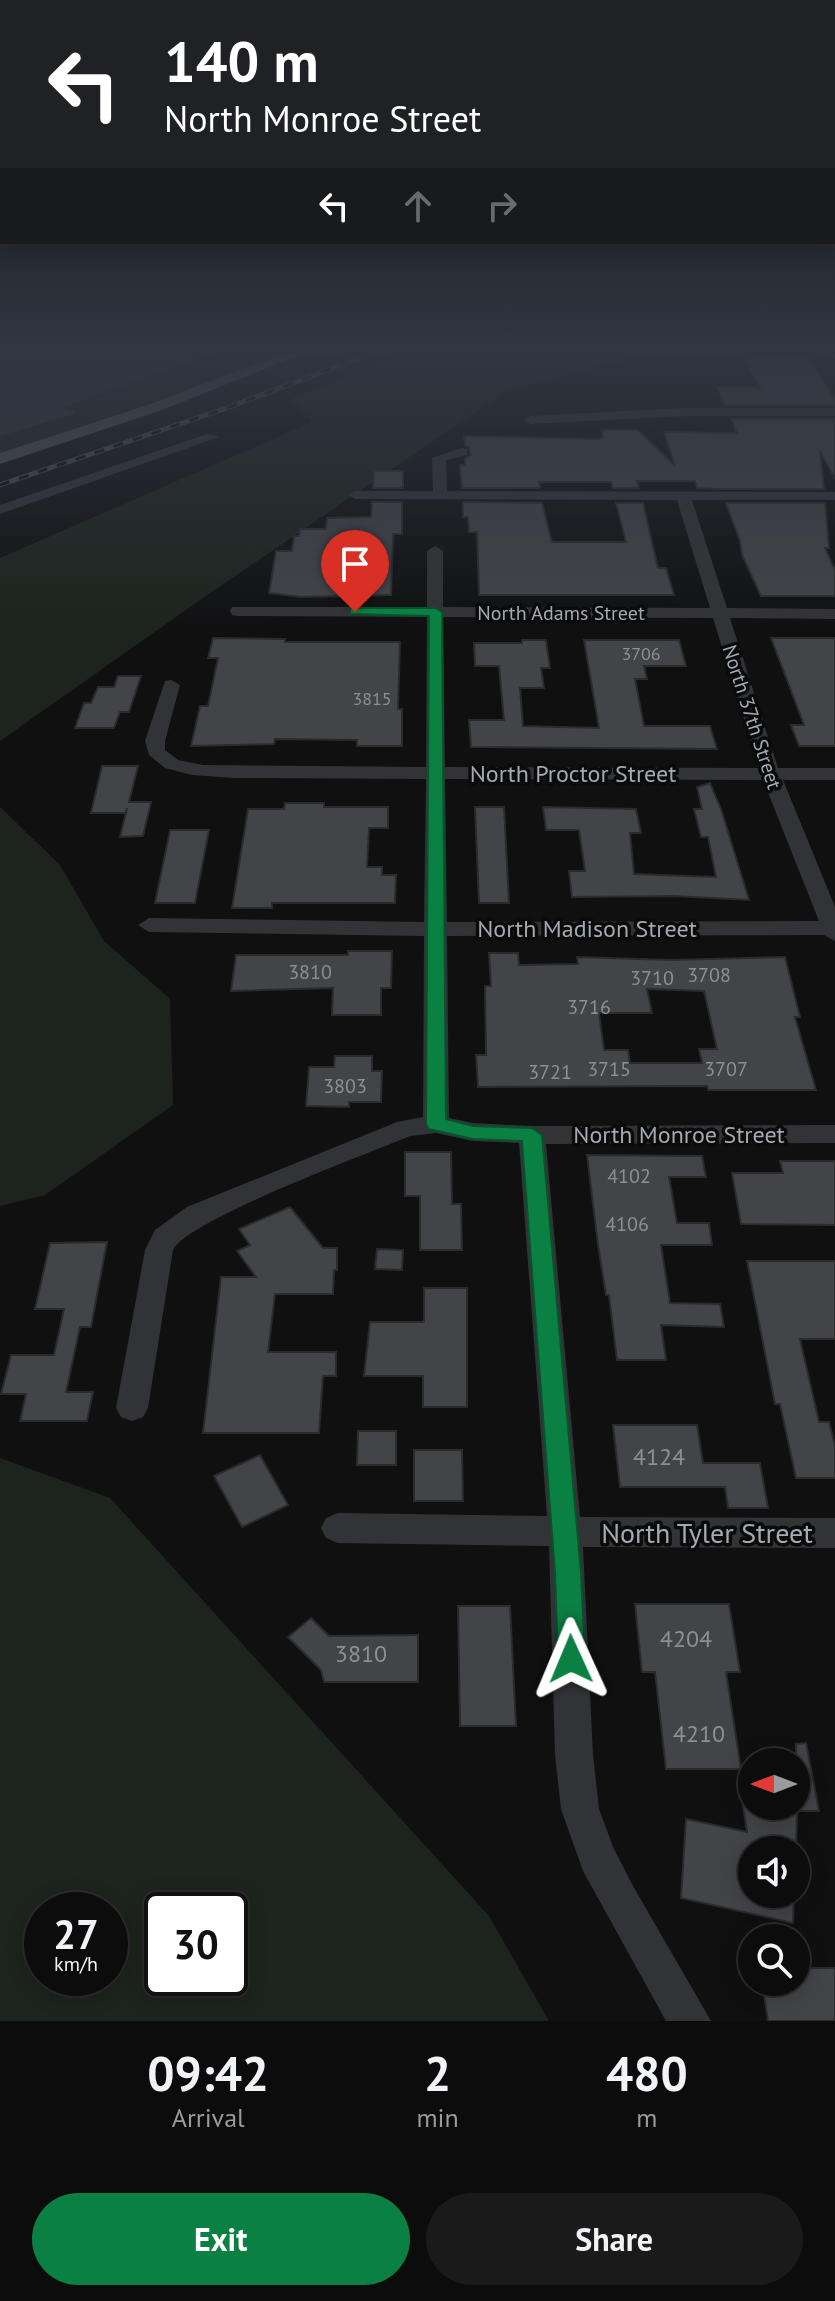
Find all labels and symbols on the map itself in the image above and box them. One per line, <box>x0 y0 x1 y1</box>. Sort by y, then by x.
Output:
pin <box>321 530 389 612</box>
street label: North Adams Street <box>477 600 645 626</box>
house number: 3706 <box>621 642 661 665</box>
street label: North 37th Street <box>716 642 788 793</box>
house number: 3815 <box>352 687 392 710</box>
street label: North Proctor Street <box>470 758 676 789</box>
street label: North Madison Street <box>477 913 697 944</box>
house number: 3810 <box>288 959 332 985</box>
house number: 3708 <box>687 962 731 988</box>
house number: 3710 <box>630 965 674 991</box>
house number: 3716 <box>567 994 611 1020</box>
house number: 3715 <box>587 1056 631 1082</box>
house number: 3707 <box>704 1056 748 1082</box>
house number: 3721 <box>528 1059 572 1085</box>
house number: 3803 <box>323 1073 367 1099</box>
street label: North Monroe Street <box>573 1119 785 1150</box>
house number: 4102 <box>607 1163 651 1189</box>
house number: 4106 <box>605 1211 649 1237</box>
house number: 4124 <box>633 1441 685 1472</box>
street label: North Tyler Street <box>601 1514 813 1551</box>
position arrow <box>529 1617 613 1701</box>
house number: 4204 <box>660 1623 712 1654</box>
house number: 3810 <box>335 1638 387 1669</box>
house number: 4210 <box>673 1718 725 1749</box>
north arrow <box>738 1748 810 1820</box>
speed limit sign: 30 <box>144 1892 248 1996</box>

